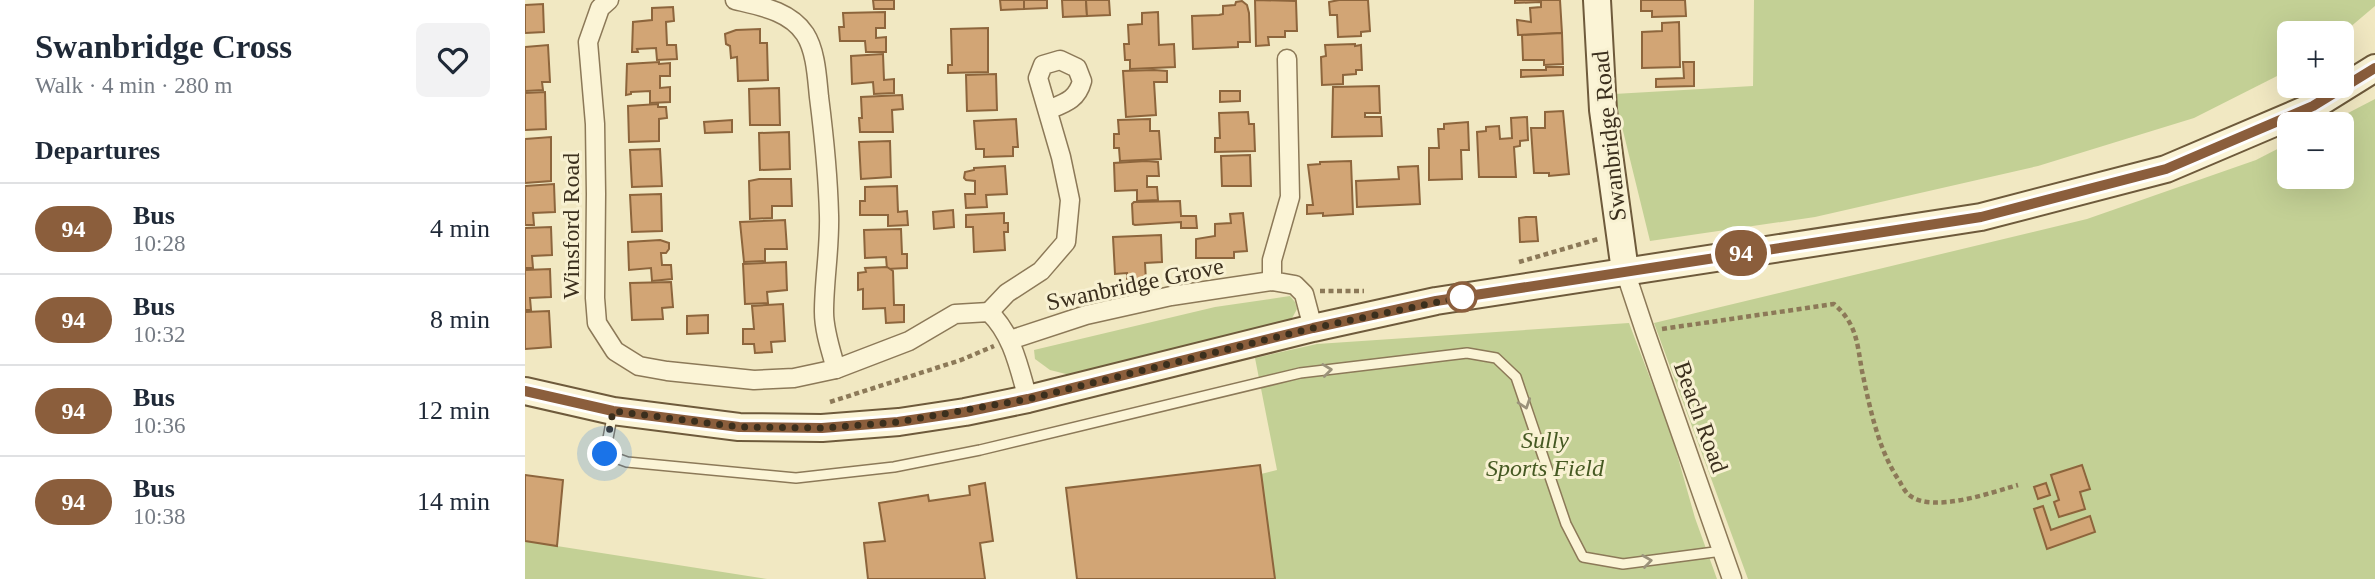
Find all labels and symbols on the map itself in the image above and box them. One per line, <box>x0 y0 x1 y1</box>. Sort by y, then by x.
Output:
street label: Swanbridge Road <box>1587 49 1631 223</box>
street label: Winsford Road <box>558 153 584 299</box>
line badge: 94 <box>1709 230 1773 276</box>
street label: Swanbridge Grove <box>1044 253 1226 315</box>
unlabelled marker <box>1447 282 1477 312</box>
street label: Beach Road <box>1669 358 1733 476</box>
one-way arrow <box>1321 362 1333 377</box>
one-way arrow <box>1517 398 1531 410</box>
park label: Sully Sports Field <box>1486 427 1605 481</box>
your location <box>587 436 622 471</box>
one-way arrow <box>1641 554 1652 569</box>

